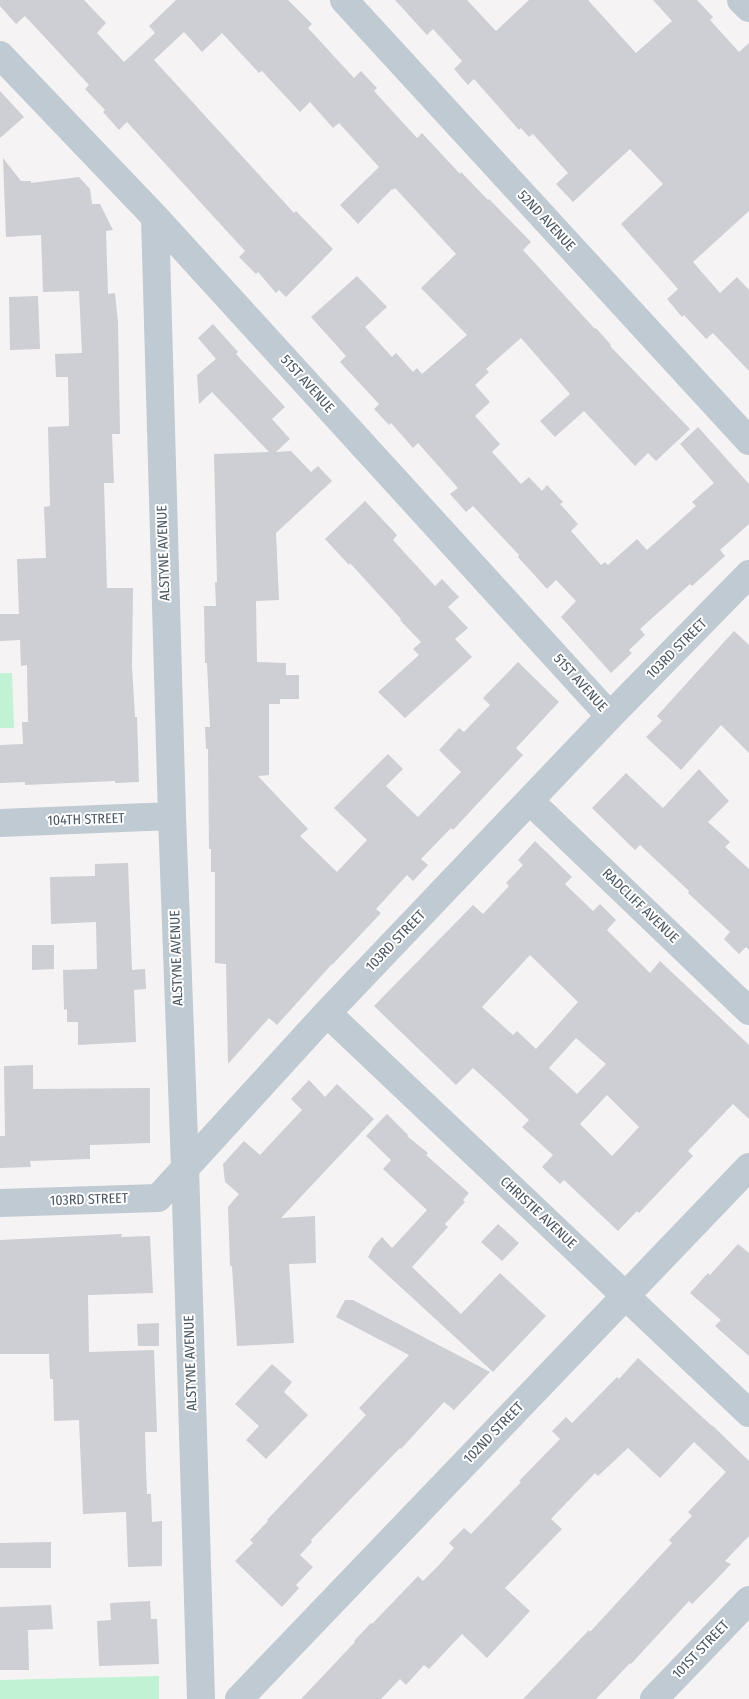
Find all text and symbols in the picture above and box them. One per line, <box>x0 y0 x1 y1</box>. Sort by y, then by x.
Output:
street label: 52ND AVENUE <box>514 187 578 255</box>
street label: 51ST AVENUE <box>277 352 337 416</box>
street label: ALSTYNE AVENUE <box>154 505 174 601</box>
street label: 103RD STREET <box>643 615 711 683</box>
street label: 51ST AVENUE <box>550 651 610 715</box>
street label: 104TH STREET <box>47 810 125 830</box>
street label: RADCLIFF AVENUE <box>598 865 682 947</box>
street label: 103RD STREET <box>363 907 429 975</box>
street label: ALSTYNE AVENUE <box>167 910 187 1006</box>
street label: CHRISTIE AVENUE <box>497 1174 579 1252</box>
street label: 103RD STREET <box>50 1190 128 1210</box>
street label: ALSTYNE AVENUE <box>181 1315 201 1411</box>
street label: 102ND STREET <box>460 1399 528 1467</box>
street label: 101ST STREET <box>669 1617 733 1683</box>

